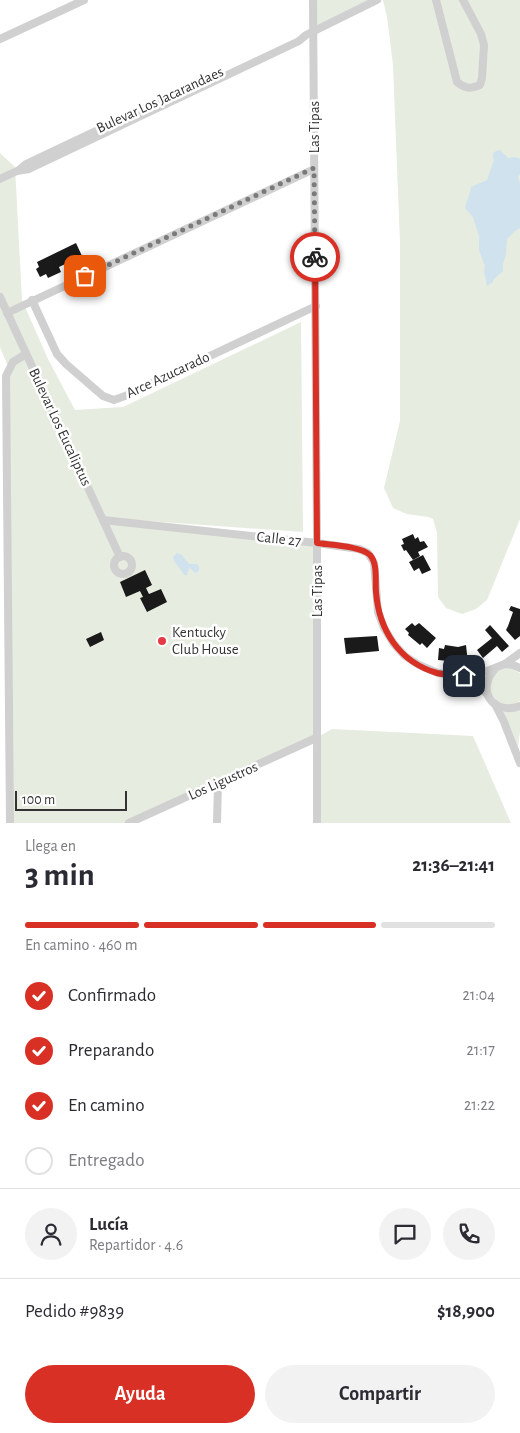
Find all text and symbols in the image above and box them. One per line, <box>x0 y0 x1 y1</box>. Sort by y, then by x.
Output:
street label: Bulevar Los Jacarandaes <box>94 64 226 136</box>
street label: Las Tipas <box>307 101 322 153</box>
courier <box>290 232 340 282</box>
icon: bike <box>301 243 329 271</box>
pin <box>64 255 106 297</box>
icon: bag <box>71 262 99 290</box>
street label: Arce Azucarado <box>124 349 212 401</box>
street label: Bulevar Los Eucaliptus <box>26 366 94 488</box>
street label: Calle 27 <box>256 529 302 549</box>
street label: Las Tipas <box>310 565 325 617</box>
place label: Kentucky Club House <box>172 625 239 657</box>
marker: Kentucky Club House <box>156 635 168 647</box>
pin <box>443 655 485 697</box>
icon: home <box>450 662 478 690</box>
street label: Los Ligustros <box>186 759 260 803</box>
scale bar <box>15 788 128 811</box>
text: 100 m <box>22 793 55 807</box>
text: Llega en <box>25 838 76 854</box>
text: 21:36–21:41 <box>412 856 495 875</box>
text: 3 min <box>25 859 95 891</box>
text: En camino · 460 m <box>25 937 138 953</box>
icon: check <box>25 982 53 1010</box>
text: Confirmado <box>68 986 156 1005</box>
text: 21:04 <box>462 987 495 1003</box>
icon: check <box>25 1037 53 1065</box>
text: Preparando <box>68 1041 154 1060</box>
text: 21:17 <box>466 1042 495 1058</box>
icon: check <box>25 1092 53 1120</box>
text: En camino <box>68 1096 145 1115</box>
text: 21:22 <box>464 1097 495 1113</box>
text: Entregado <box>68 1151 144 1170</box>
button: person <box>25 1208 77 1260</box>
button: chat <box>379 1208 431 1260</box>
button: phone <box>443 1208 495 1260</box>
text: Lucía <box>89 1215 129 1234</box>
text: Repartidor · 4.6 <box>89 1237 183 1253</box>
text: Pedido #9839 <box>25 1302 124 1321</box>
text: $18,900 <box>437 1302 495 1321</box>
button: Ayuda <box>25 1365 255 1423</box>
button: Compartir <box>265 1365 495 1423</box>

